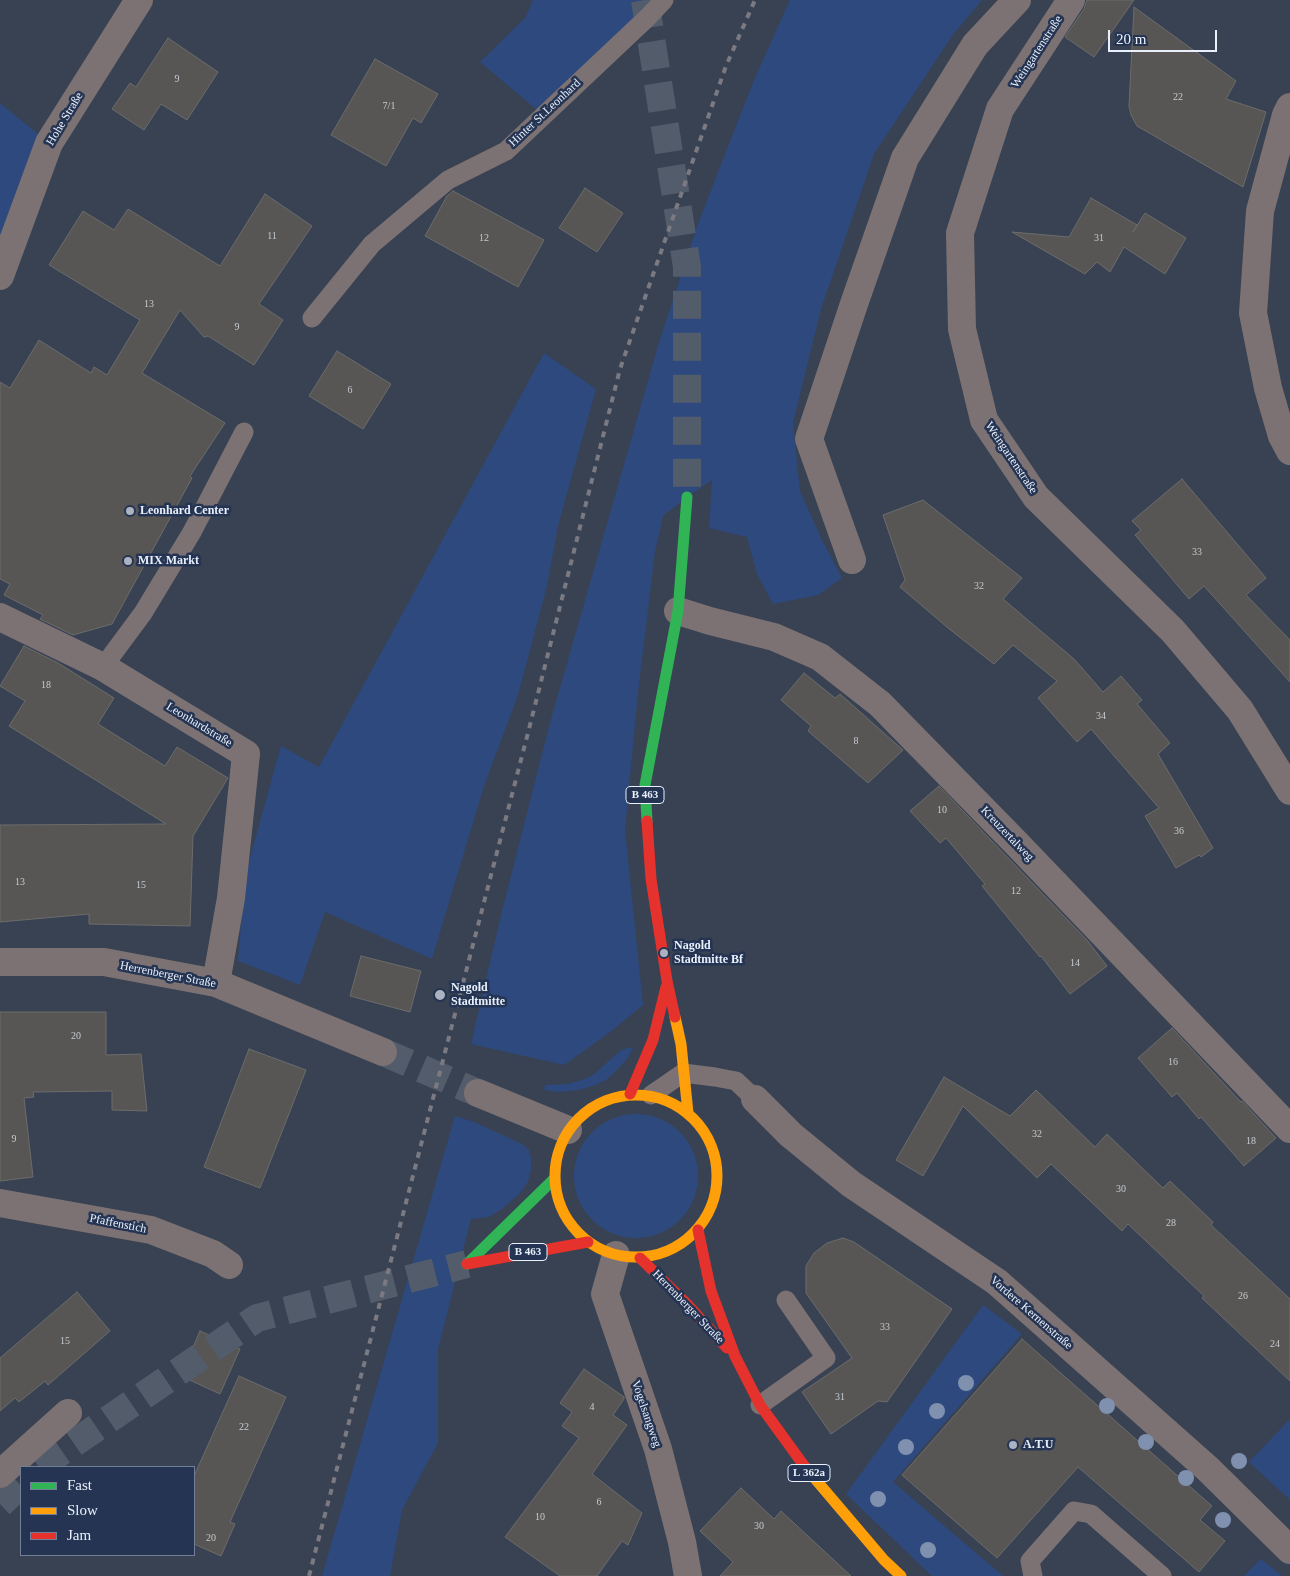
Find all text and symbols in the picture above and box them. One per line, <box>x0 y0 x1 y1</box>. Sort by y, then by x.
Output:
street label: Weingartenstraße <box>1008 13 1066 91</box>
scale bar <box>1110 20 1219 52</box>
text: 20 m <box>1116 31 1146 47</box>
house number: 9 <box>174 73 180 85</box>
street label: Hinter St.Leonhard <box>506 76 584 150</box>
street label: Hohe Straße <box>43 90 87 148</box>
house number: 22 <box>1173 91 1183 103</box>
house number: 7/1 <box>383 100 395 112</box>
house number: 11 <box>267 230 277 242</box>
house number: 12 <box>479 232 489 244</box>
house number: 31 <box>1094 232 1104 244</box>
house number: 13 <box>144 298 154 310</box>
house number: 9 <box>234 321 240 333</box>
house number: 6 <box>348 384 352 396</box>
street label: Weingartenstraße <box>982 419 1040 497</box>
place label: Leonhard Center <box>140 504 229 518</box>
marker: Leonhard Center <box>124 505 136 517</box>
house number: 33 <box>1192 546 1202 558</box>
place label: MIX Markt <box>138 554 199 568</box>
marker: MIX Markt <box>122 555 134 567</box>
house number: 32 <box>974 580 984 592</box>
house number: 18 <box>41 679 51 691</box>
street label: Leonhardstraße <box>163 700 235 750</box>
house number: 34 <box>1096 710 1106 722</box>
house number: 8 <box>854 735 858 747</box>
road number: B 463 <box>626 786 664 804</box>
house number: 10 <box>937 804 947 816</box>
street label: Kreuzertalweg <box>977 804 1037 864</box>
house number: 36 <box>1174 825 1184 837</box>
house number: 13 <box>15 876 25 888</box>
house number: 15 <box>136 879 146 891</box>
house number: 12 <box>1011 885 1021 897</box>
place label: Nagold Stadtmitte Bf <box>674 939 743 967</box>
marker: Nagold Stadtmitte Bf <box>658 947 670 959</box>
house number: 14 <box>1070 957 1080 969</box>
street label: Herrenberger Straße <box>119 959 217 991</box>
place label: Nagold Stadtmitte <box>451 981 505 1009</box>
marker: Nagold Stadtmitte <box>433 988 447 1002</box>
house number: 20 <box>71 1030 81 1042</box>
house number: 16 <box>1168 1056 1178 1068</box>
house number: 32 <box>1032 1128 1042 1140</box>
house number: 9 <box>12 1133 16 1145</box>
house number: 18 <box>1246 1135 1256 1147</box>
house number: 30 <box>1116 1183 1126 1195</box>
street label: Pfaffenstich <box>88 1211 148 1237</box>
house number: 28 <box>1166 1217 1176 1229</box>
road number: B 463 <box>509 1244 547 1260</box>
street label: Herrenberger Straße <box>649 1267 727 1347</box>
street label: Vordere Kernenstraße <box>987 1273 1075 1353</box>
house number: 26 <box>1238 1290 1248 1302</box>
house number: 33 <box>880 1321 890 1333</box>
house number: 15 <box>60 1335 70 1347</box>
house number: 24 <box>1270 1338 1280 1350</box>
street label: Vogelsangweg <box>628 1379 664 1449</box>
house number: 31 <box>835 1391 845 1403</box>
house number: 4 <box>590 1401 594 1413</box>
house number: 22 <box>239 1421 249 1433</box>
place label: A.T.U <box>1023 1438 1053 1452</box>
marker: A.T.U <box>1007 1439 1019 1451</box>
road number: L 362a <box>788 1465 830 1482</box>
legend <box>20 1466 195 1556</box>
text: Fast <box>67 1477 92 1493</box>
house number: 6 <box>596 1496 602 1508</box>
text: Slow <box>67 1502 98 1518</box>
house number: 10 <box>535 1511 545 1523</box>
house number: 30 <box>754 1520 764 1532</box>
text: Jam <box>67 1527 91 1543</box>
house number: 20 <box>206 1532 216 1544</box>

